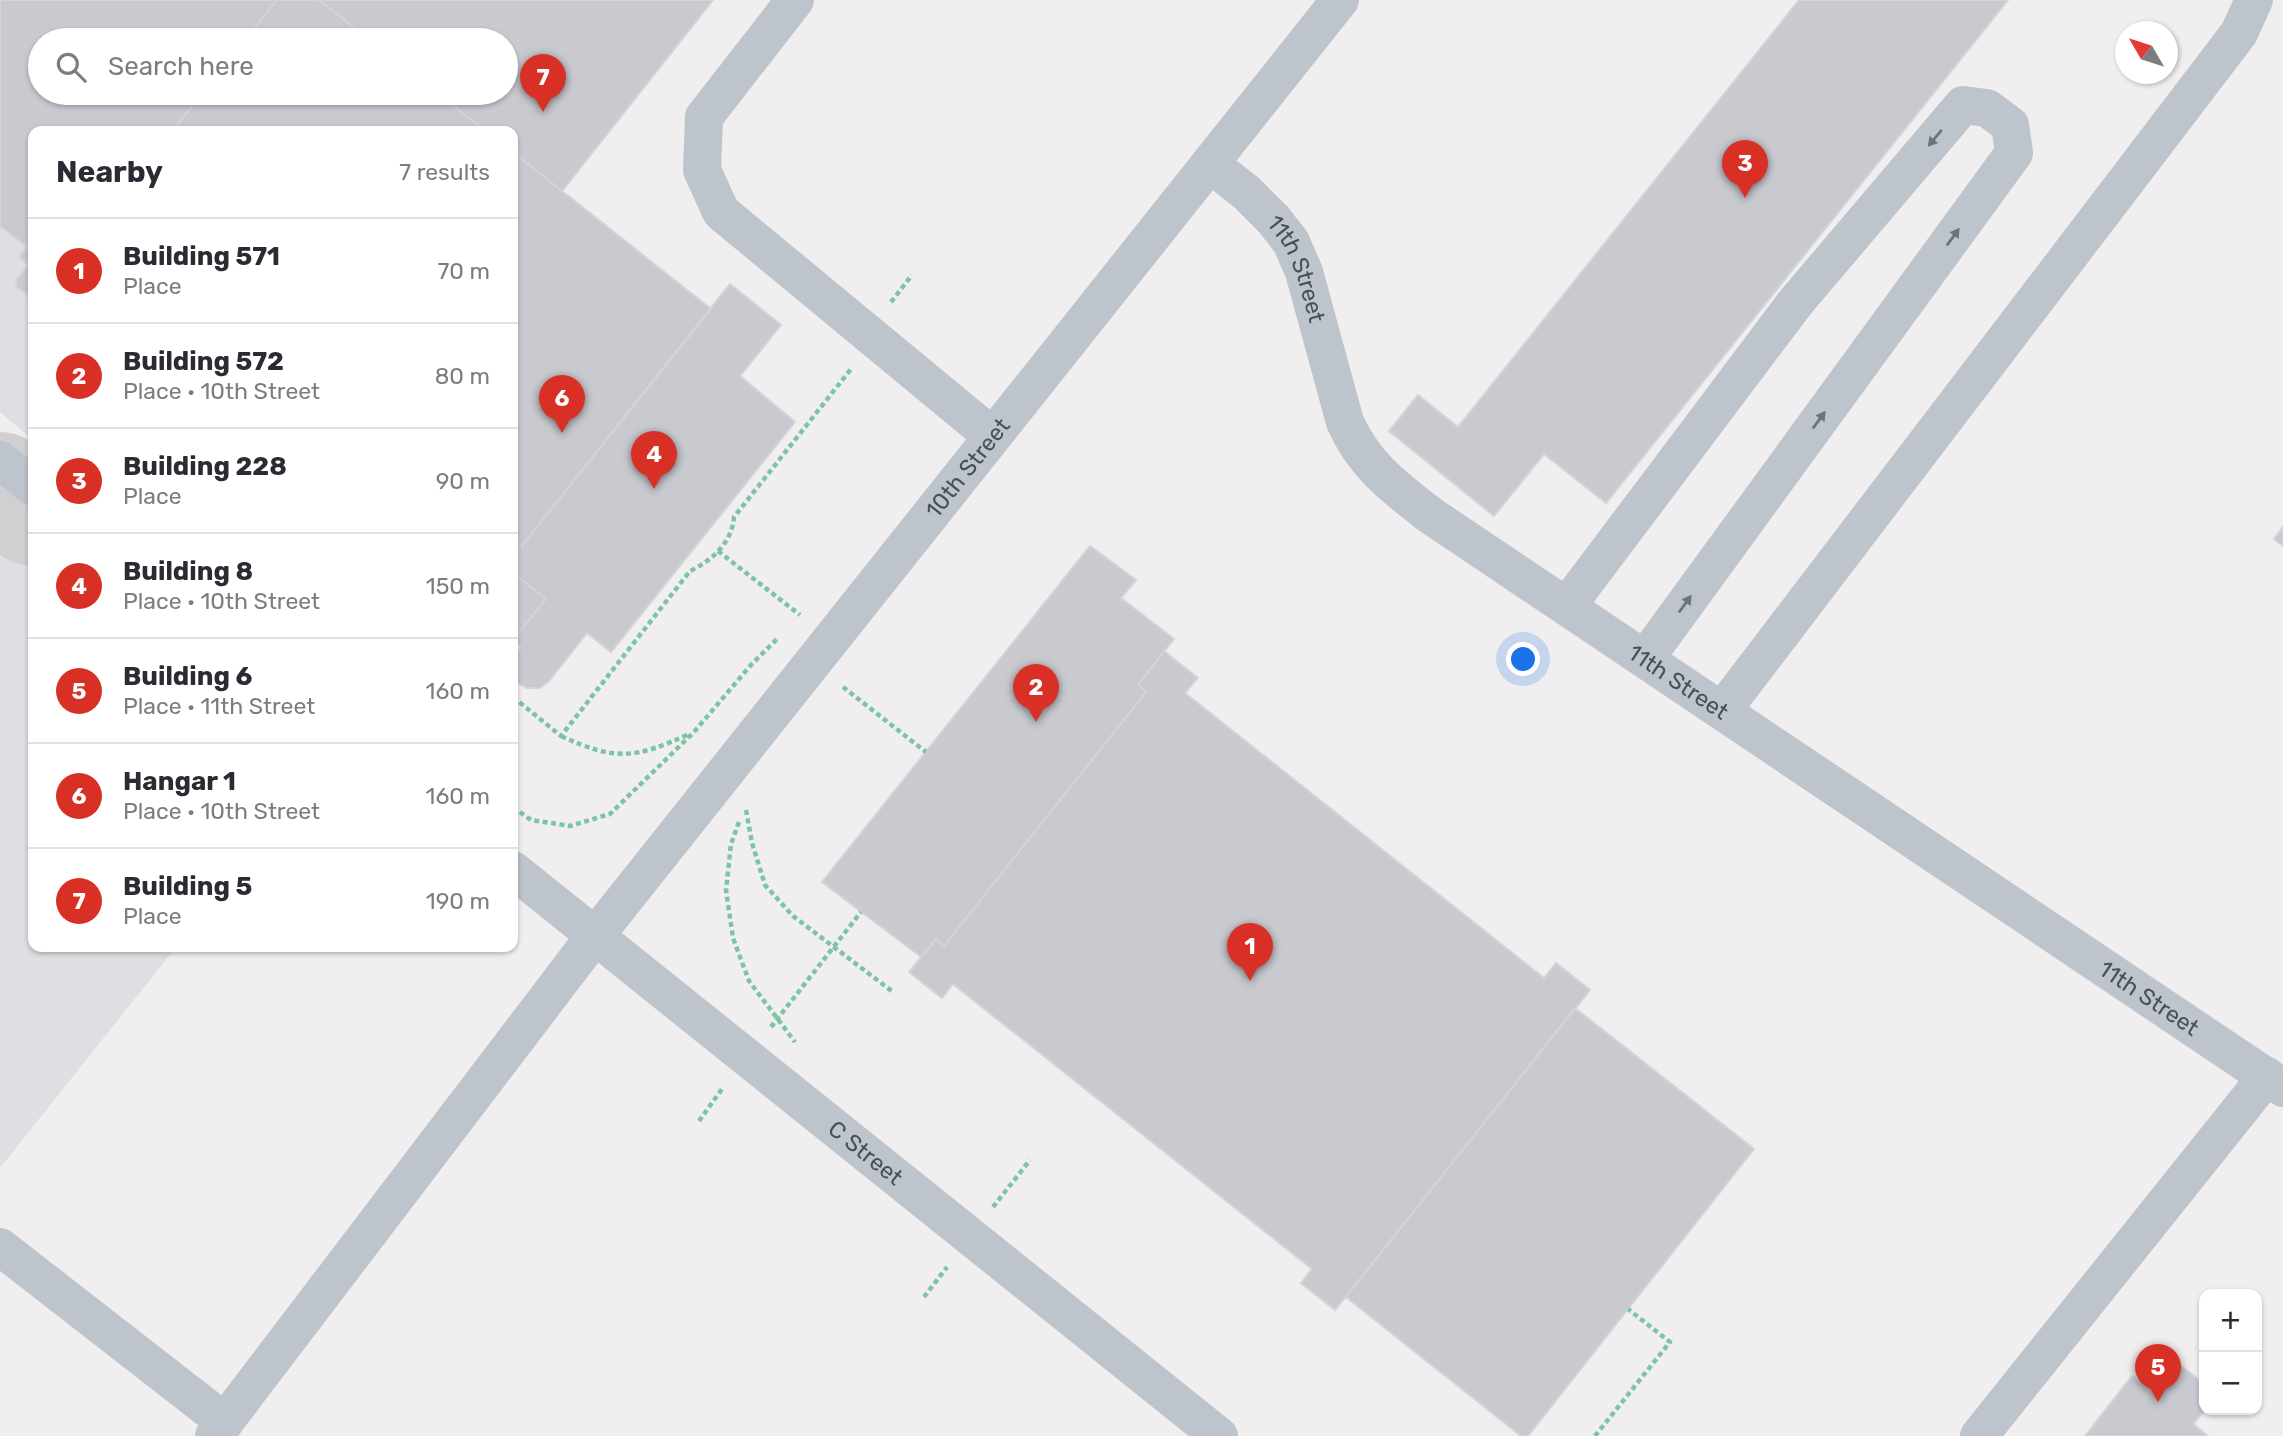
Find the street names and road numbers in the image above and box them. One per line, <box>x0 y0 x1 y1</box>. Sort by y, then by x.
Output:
street label: 11th Street <box>1261 209 1331 326</box>
street label: 10th Street <box>919 412 1016 523</box>
street label: 11th Street <box>1623 638 1734 726</box>
street label: 11th Street <box>2094 954 2205 1042</box>
street label: C Street <box>823 1114 909 1191</box>

